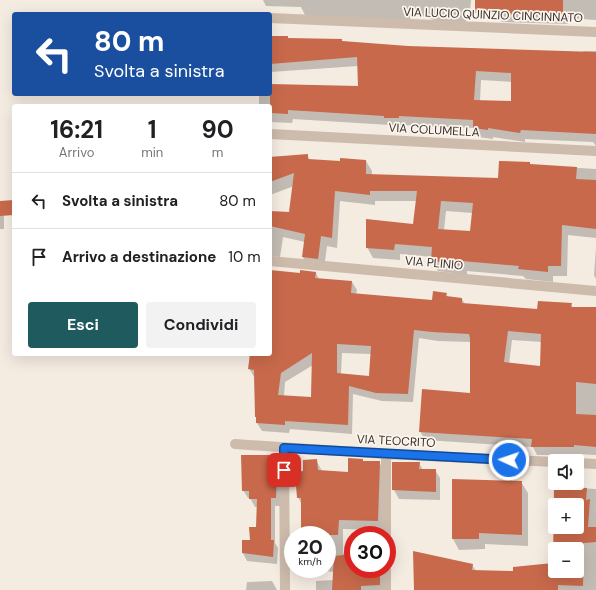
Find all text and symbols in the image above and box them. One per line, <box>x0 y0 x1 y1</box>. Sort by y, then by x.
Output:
street label: VIA LUCIO QUINZIO CINCINNATO <box>403 4 583 26</box>
text: 80 m <box>94 23 164 60</box>
icon: left <box>28 28 80 80</box>
text: Svolta a sinistra <box>94 59 225 83</box>
text: 16:21 <box>50 114 103 145</box>
text: 1 <box>148 114 157 145</box>
text: 90 <box>202 114 234 145</box>
street label: VIA COLUMELLA <box>388 120 480 140</box>
text: Arrivo <box>59 144 94 161</box>
text: min <box>141 144 163 161</box>
text: m <box>212 144 223 161</box>
icon: left <box>28 190 50 212</box>
text: Svolta a sinistra <box>62 191 178 211</box>
text: 80 m <box>219 191 256 211</box>
icon: arrive <box>28 246 50 268</box>
text: Arrivo a destinazione <box>62 247 216 267</box>
text: 10 m <box>228 247 261 267</box>
street label: VIA PLINIO <box>404 252 464 274</box>
button: Esci <box>28 302 138 348</box>
button: Condividi <box>146 302 256 348</box>
street label: VIA TEOCRITO <box>356 431 436 451</box>
position arrow <box>488 439 530 481</box>
pin <box>267 453 301 487</box>
map controls <box>548 454 584 578</box>
button: sound <box>548 454 584 490</box>
icon: arrive <box>273 459 295 481</box>
button: + <box>548 498 584 534</box>
speed limit sign: 30 <box>344 526 396 578</box>
text: 20 <box>297 534 323 560</box>
button: − <box>548 542 584 578</box>
text: km/h <box>298 555 322 568</box>

